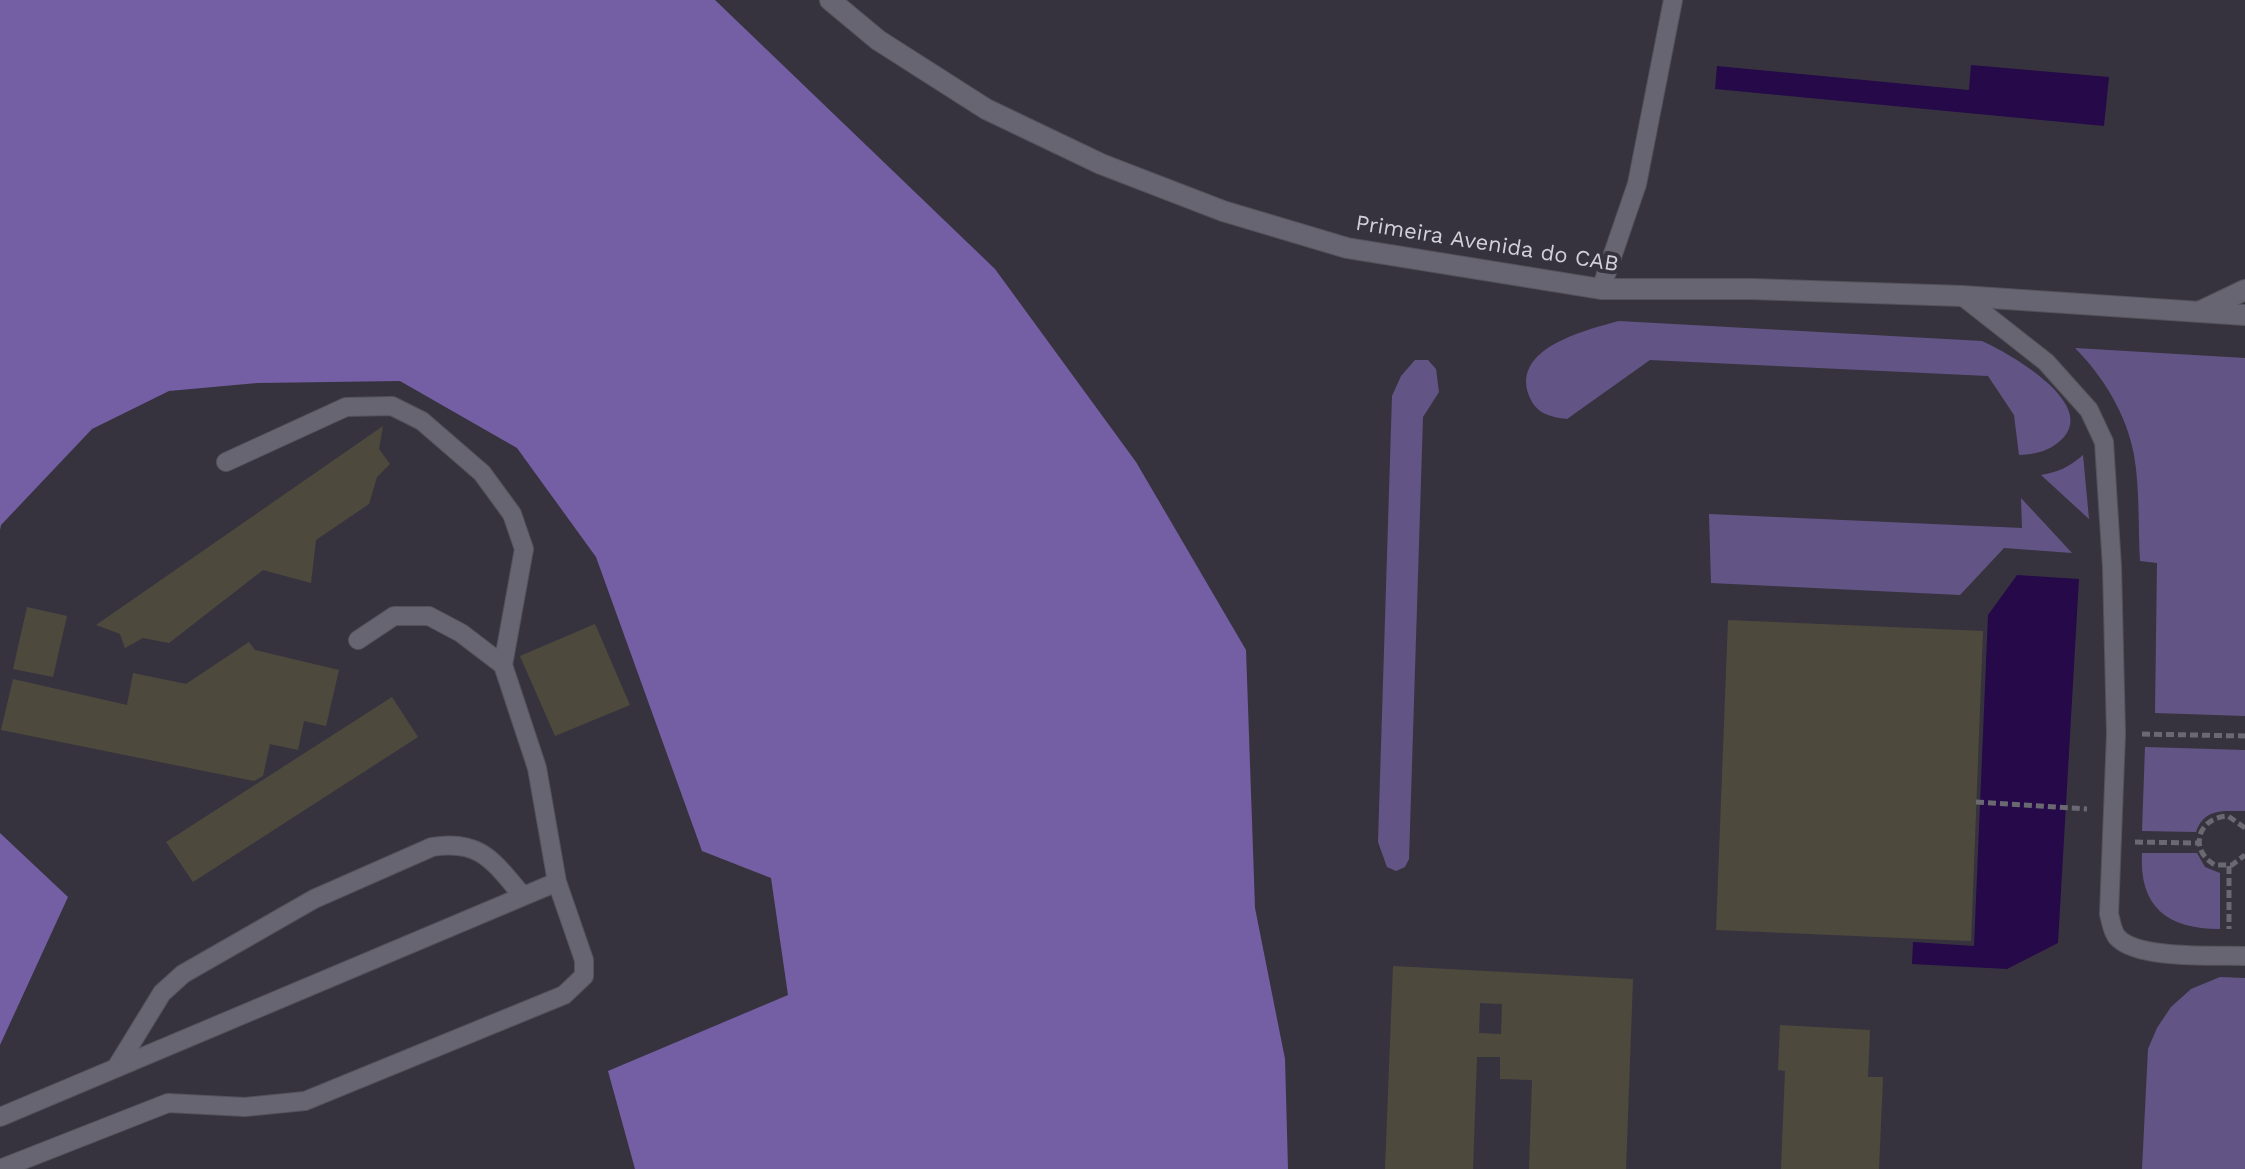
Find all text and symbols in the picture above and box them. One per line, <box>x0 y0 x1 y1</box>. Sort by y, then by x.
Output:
street label: Primeira Avenida do CAB <box>1354 210 1620 278</box>

